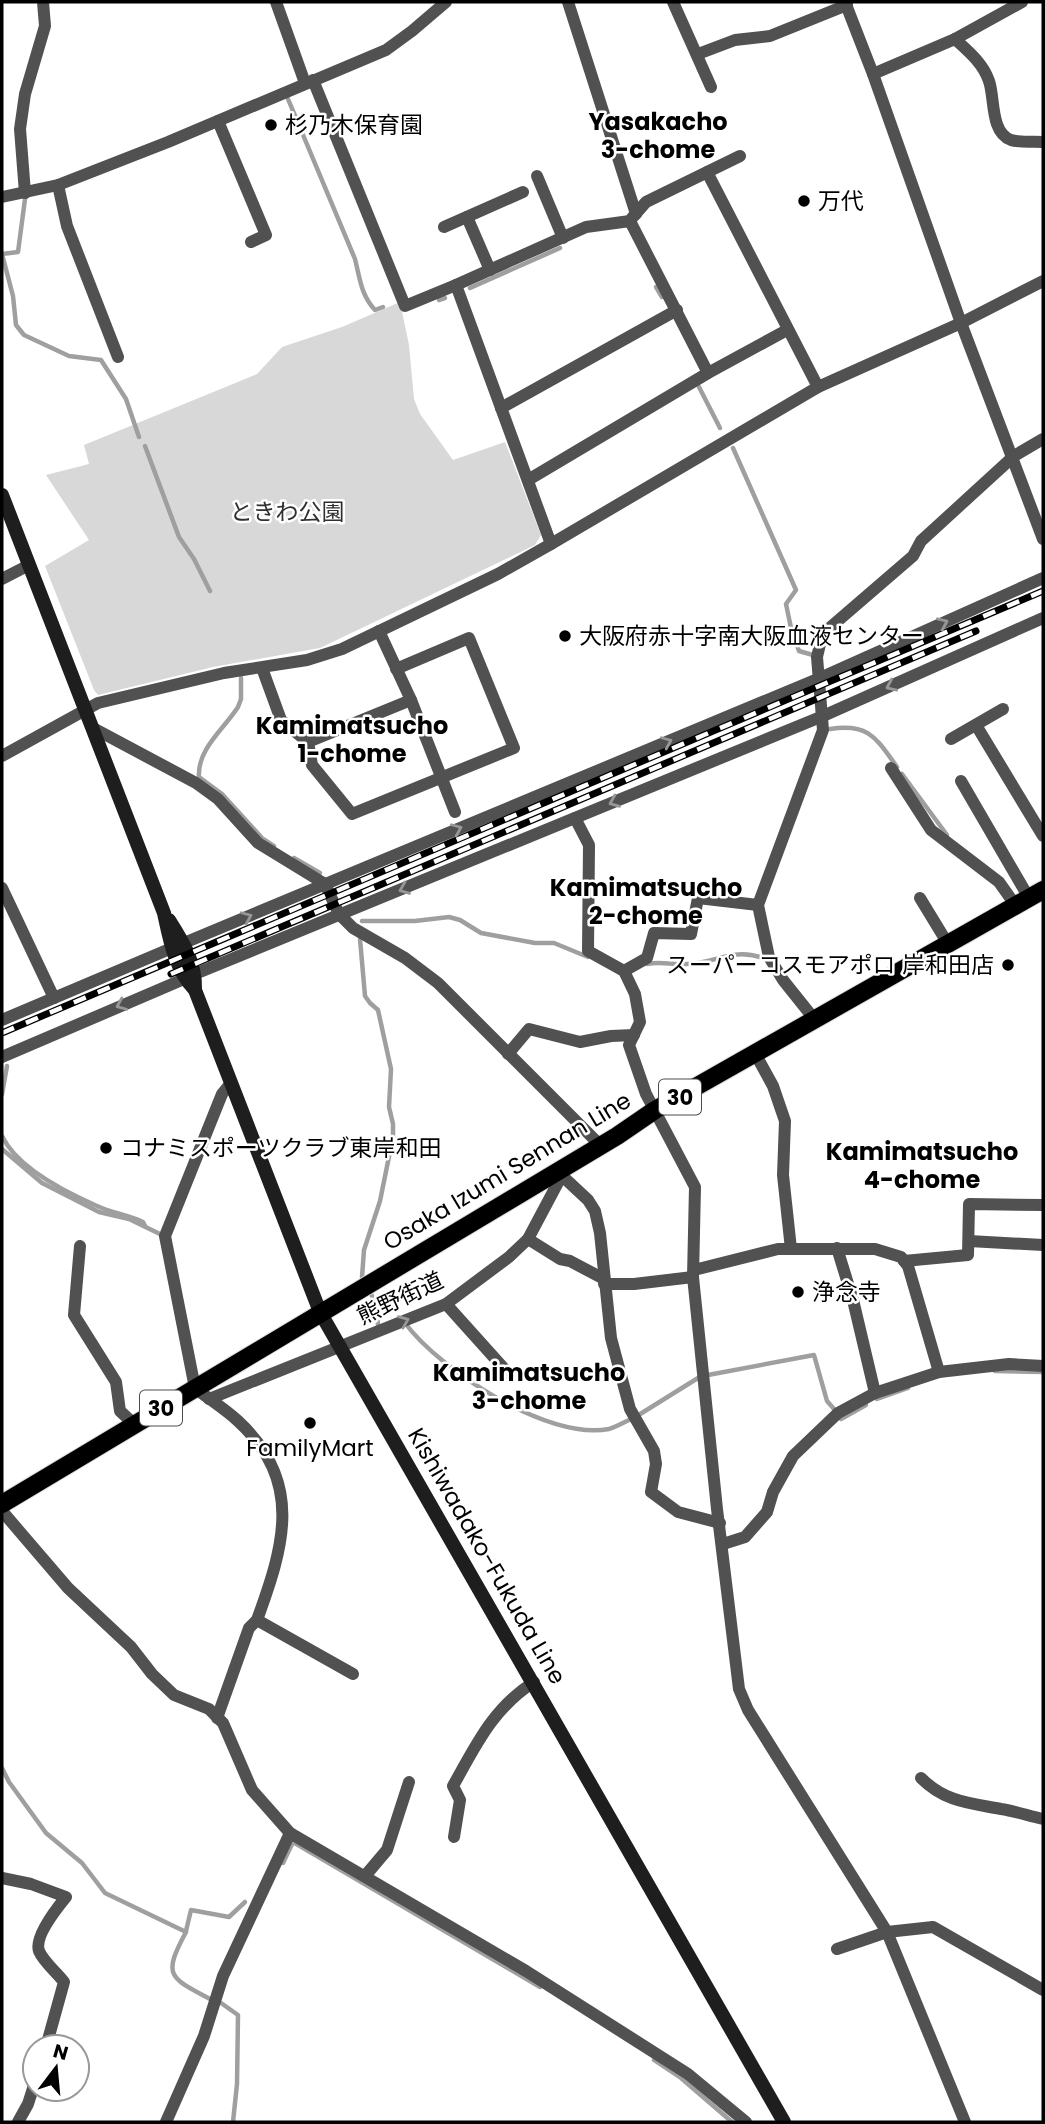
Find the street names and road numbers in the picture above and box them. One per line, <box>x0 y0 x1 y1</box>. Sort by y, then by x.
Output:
road number: 30 <box>659 1080 701 1114</box>
street label: Osaka Izumi Sennan Line <box>377 1084 637 1258</box>
street label: 熊野街道 <box>352 1264 448 1332</box>
road number: 30 <box>140 1390 182 1426</box>
street label: Kishiwadako-Fukuda Line <box>400 1422 574 1690</box>

